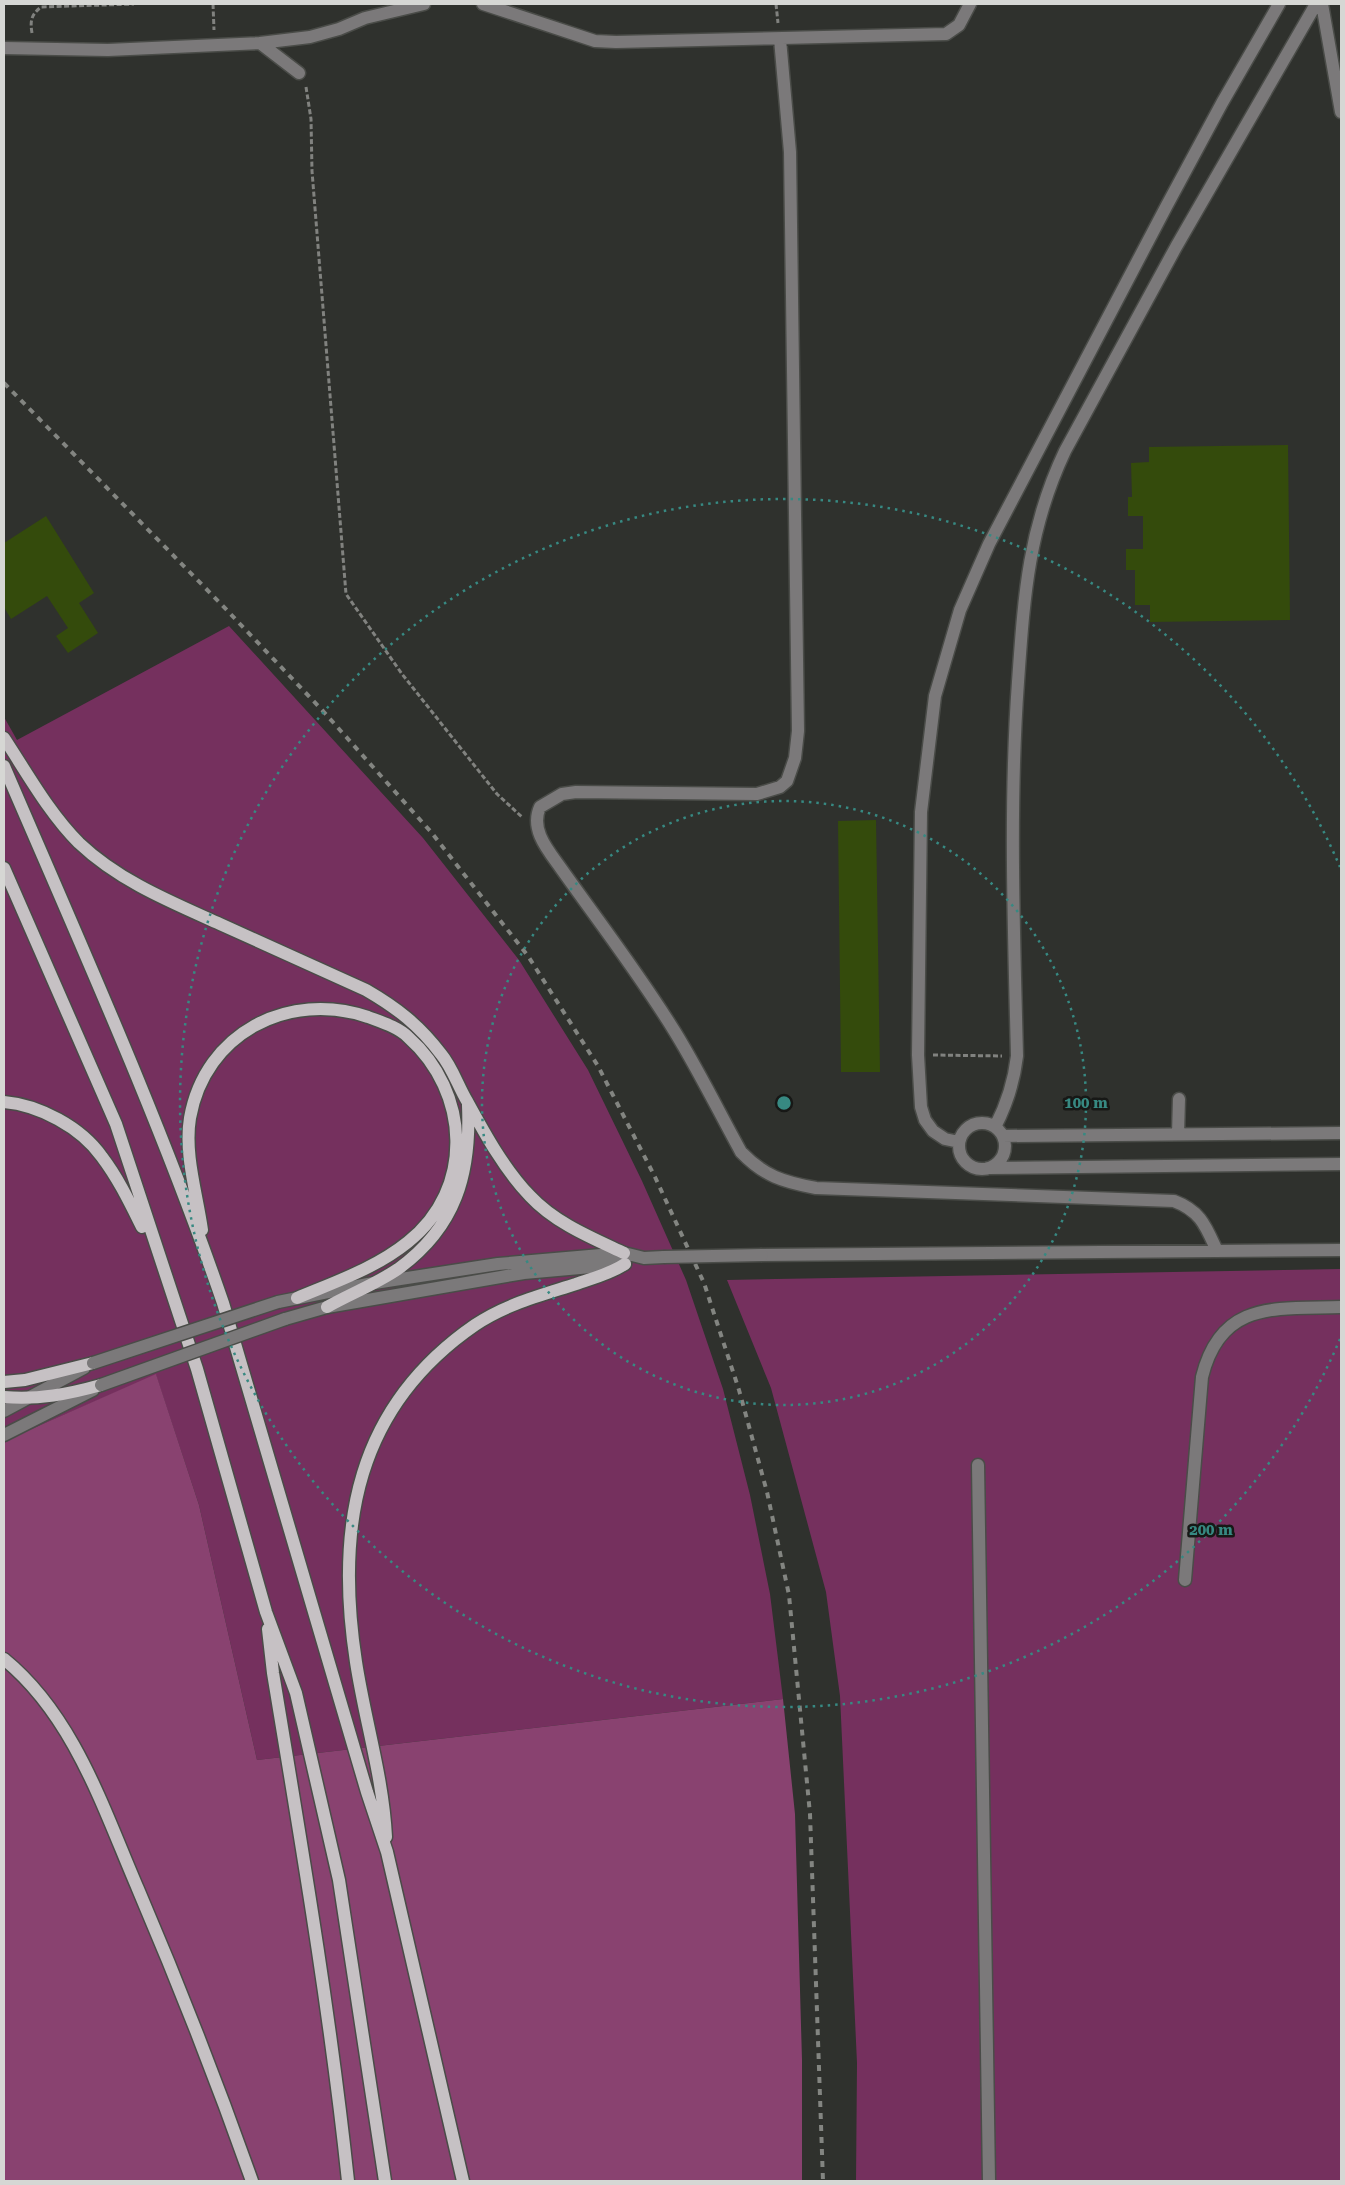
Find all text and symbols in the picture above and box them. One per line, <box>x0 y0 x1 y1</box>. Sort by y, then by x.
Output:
centre of rings <box>775 1094 793 1112</box>
text: 100 m <box>1064 1094 1108 1112</box>
text: 200 m <box>1189 1521 1233 1539</box>

